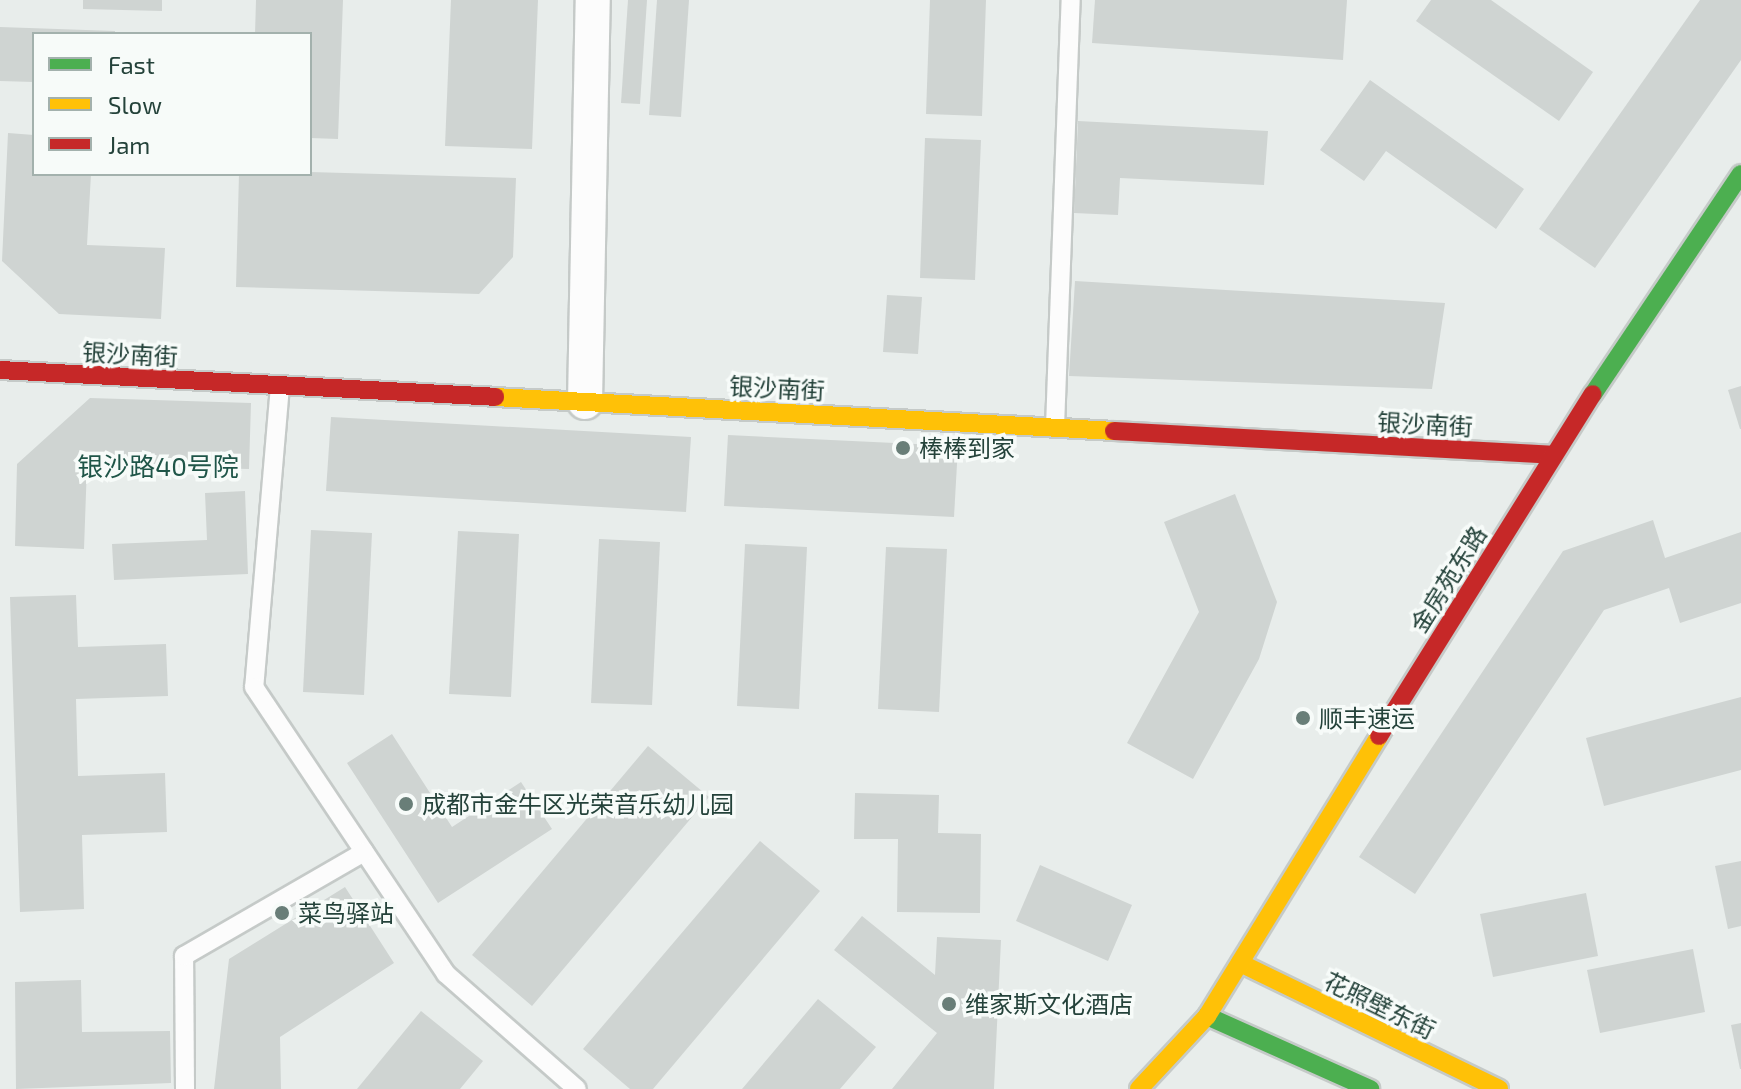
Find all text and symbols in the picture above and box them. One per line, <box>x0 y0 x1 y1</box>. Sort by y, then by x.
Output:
legend <box>32 32 312 176</box>
text: Fast <box>108 50 155 79</box>
text: Slow <box>108 90 162 119</box>
text: Jam <box>108 130 150 159</box>
street label: 银沙南街 <box>81 337 179 371</box>
street label: 银沙南街 <box>728 371 826 405</box>
street label: 银沙南街 <box>1376 407 1474 441</box>
place label: 棒棒到家 <box>919 434 1015 462</box>
marker: 棒棒到家 <box>894 439 912 457</box>
district label: 银沙路40号院 <box>77 450 239 482</box>
street label: 金房苑东路 <box>1404 520 1492 638</box>
place label: 顺丰速运 <box>1319 704 1415 732</box>
marker: 顺丰速运 <box>1294 709 1312 727</box>
place label: 成都市金牛区光荣音乐幼儿园 <box>422 790 734 818</box>
marker: 成都市金牛区光荣音乐幼儿园 <box>397 795 415 813</box>
place label: 菜鸟驿站 <box>298 899 394 927</box>
marker: 菜鸟驿站 <box>273 904 291 922</box>
street label: 花照壁东街 <box>1320 966 1440 1044</box>
place label: 维家斯文化酒店 <box>965 990 1133 1018</box>
marker: 维家斯文化酒店 <box>940 995 958 1013</box>

